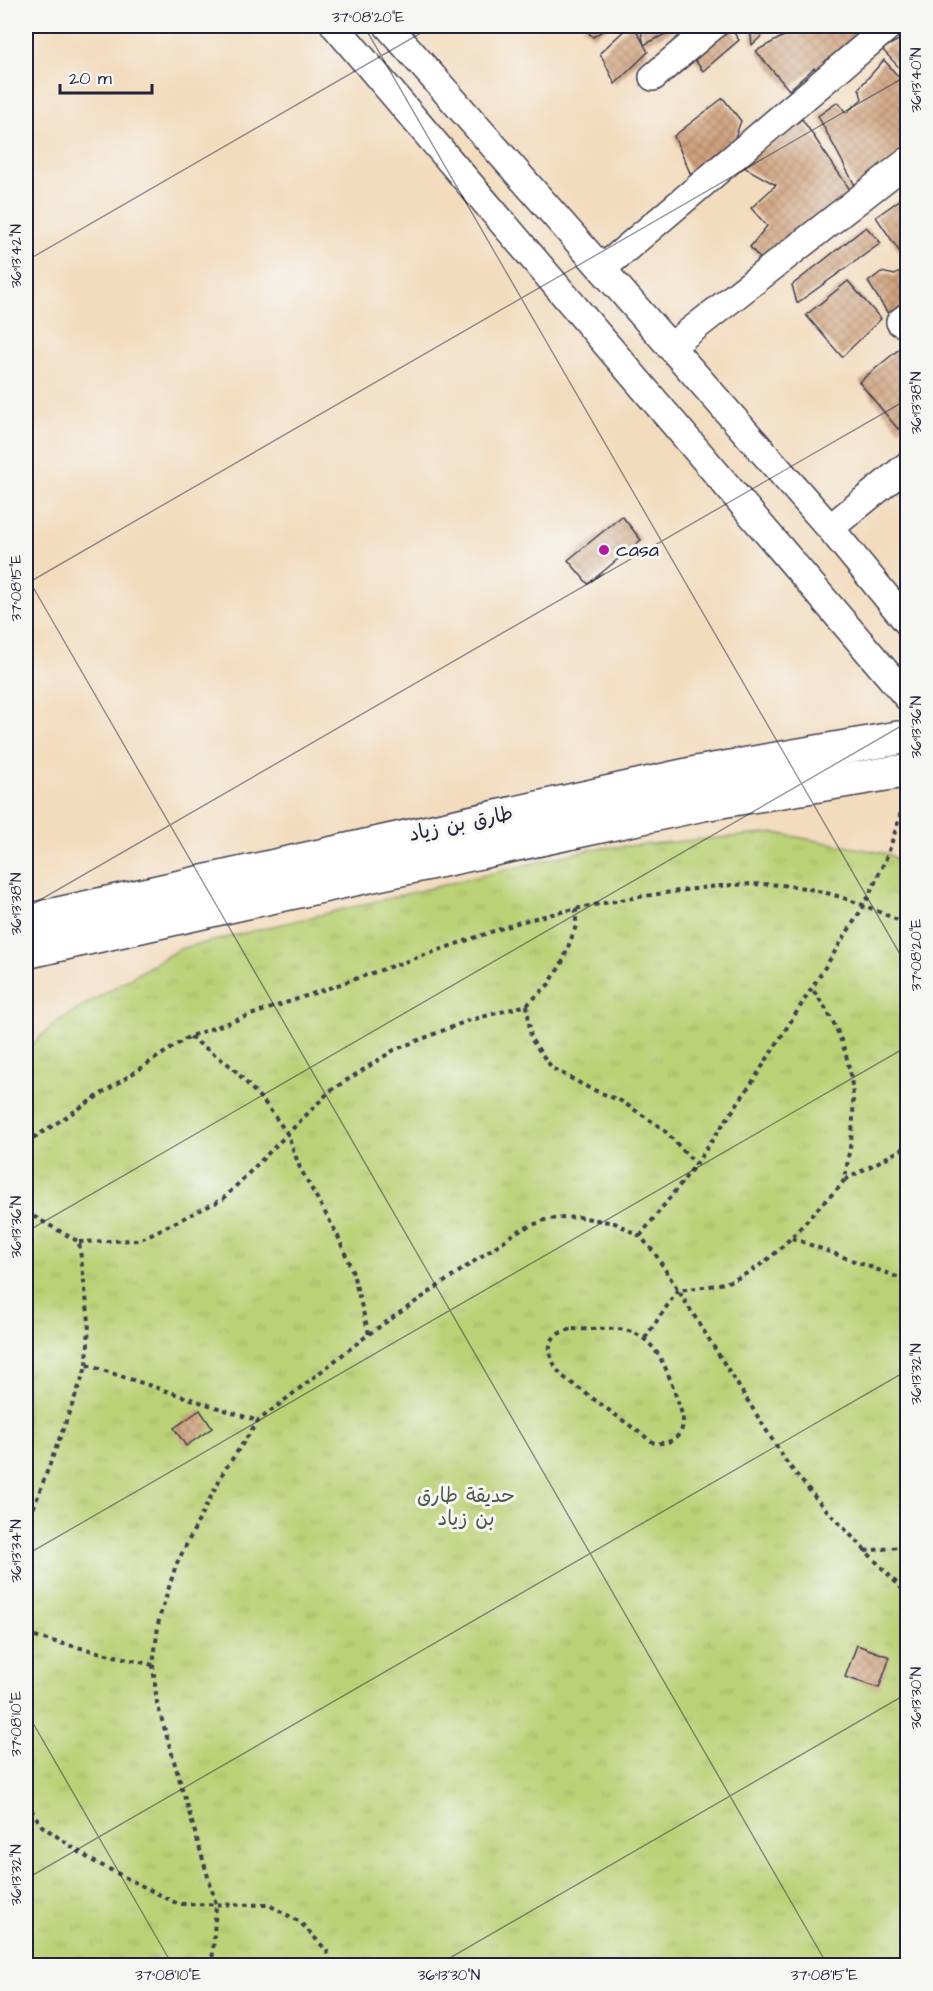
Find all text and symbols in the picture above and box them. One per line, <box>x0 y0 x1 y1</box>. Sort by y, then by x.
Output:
text: 37°08'20"E <box>332 7 404 28</box>
text: 36°13'40"N <box>906 48 927 112</box>
scale bar <box>60 57 152 95</box>
text: 20 m <box>69 66 112 91</box>
text: 36°13'42"N <box>6 224 27 288</box>
text: 36°13'38"N <box>906 372 927 434</box>
place label: casa <box>616 536 659 564</box>
marker: casa <box>597 543 611 557</box>
text: 37°08'15"E <box>6 555 27 621</box>
text: 36°13'36"N <box>906 696 927 758</box>
street label: طارق بن زياد <box>406 799 516 849</box>
text: 36°13'38"N <box>6 873 27 935</box>
text: 37°08'20"E <box>906 919 927 991</box>
text: 36°13'36"N <box>6 1196 27 1258</box>
text: 36°13'32"N <box>906 1343 927 1405</box>
park label: حديقة طارق بن زياد <box>417 1482 515 1533</box>
text: 36°13'34"N <box>6 1519 27 1583</box>
text: 36°13'30"N <box>906 1667 927 1729</box>
text: 37°08'10"E <box>6 1691 27 1757</box>
text: 36°13'32"N <box>6 1844 27 1906</box>
text: 37°08'10"E <box>135 1965 201 1986</box>
text: 36°13'30"N <box>418 1965 480 1986</box>
text: 37°08'15"E <box>791 1965 857 1986</box>

